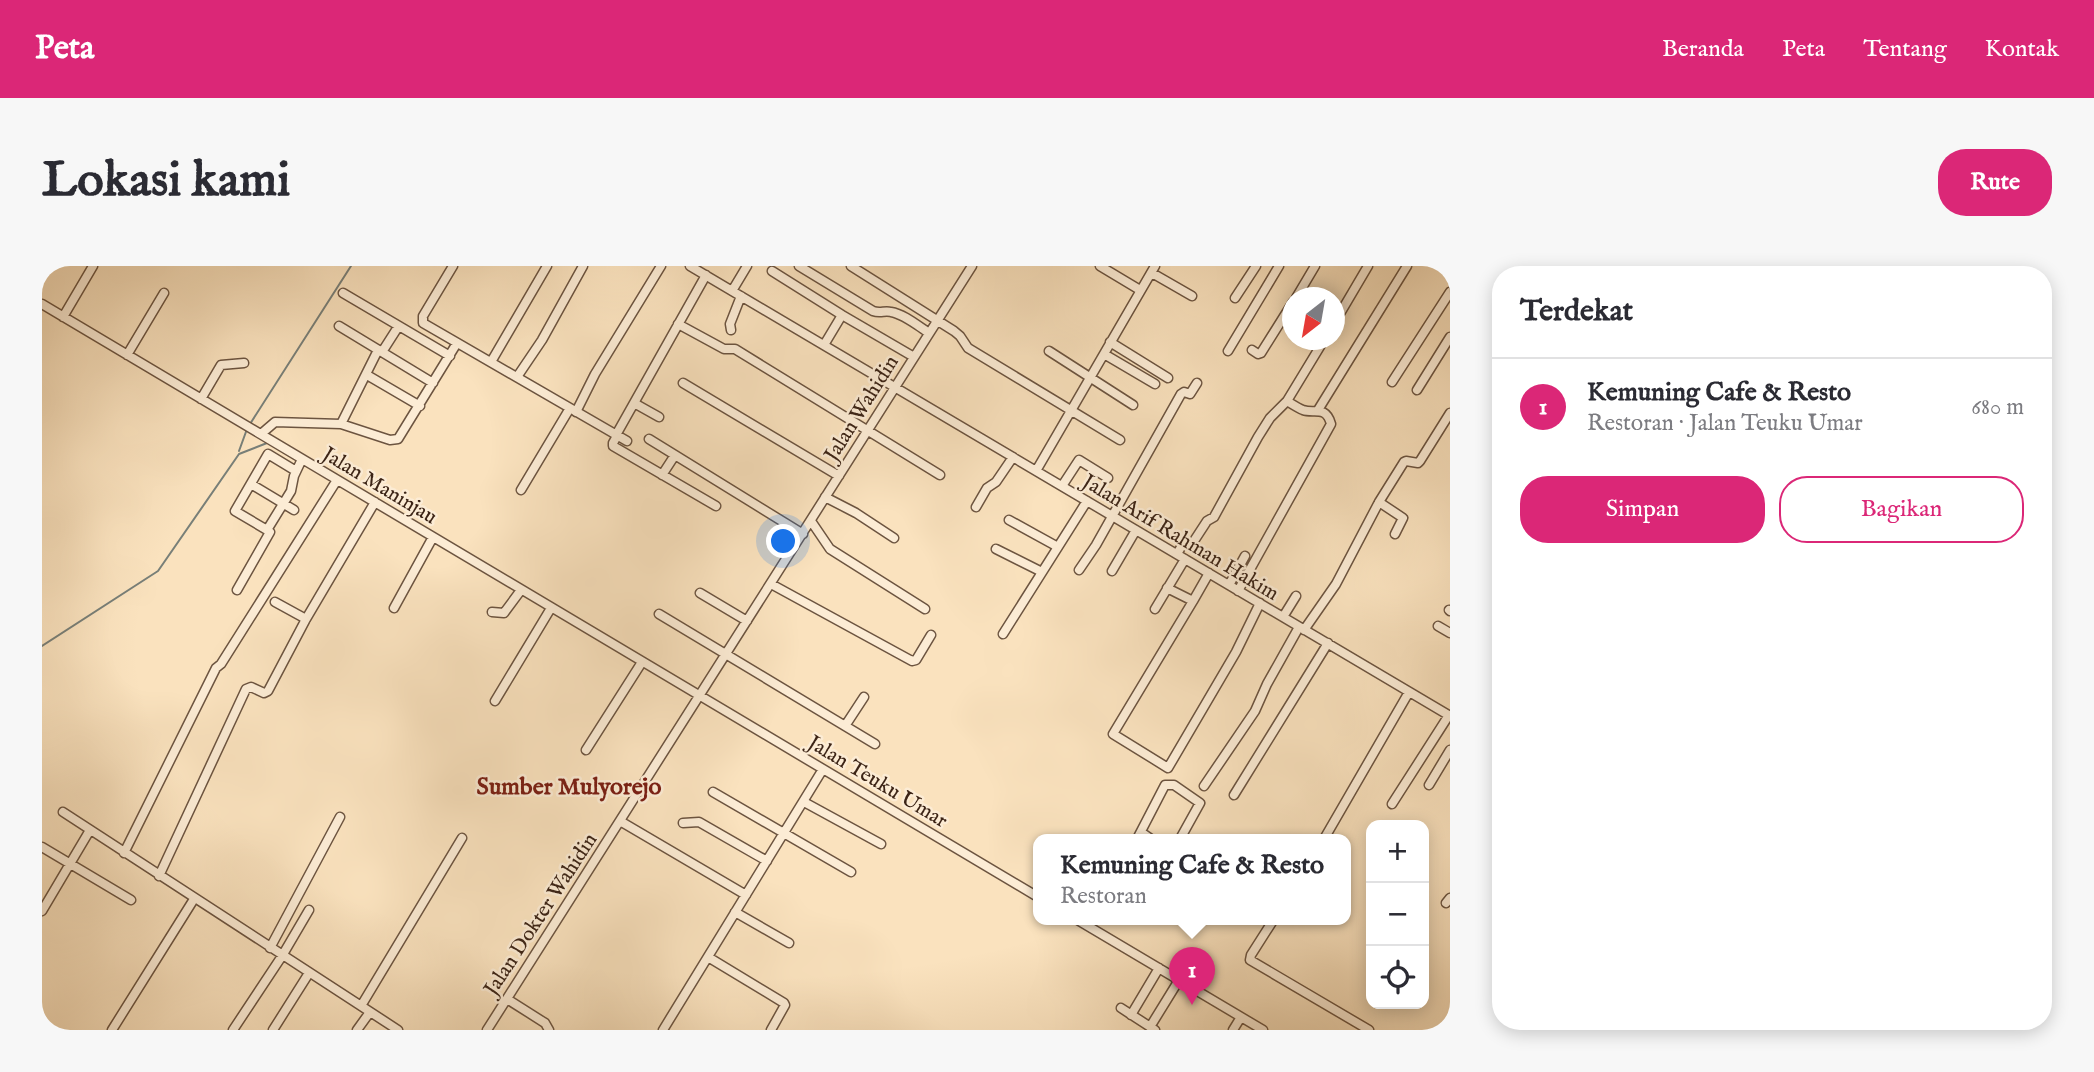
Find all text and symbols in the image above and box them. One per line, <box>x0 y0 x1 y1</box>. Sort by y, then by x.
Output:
text: Peta <box>35 28 94 70</box>
text: Beranda <box>1662 34 1744 65</box>
text: Peta <box>1782 34 1825 65</box>
text: Tentang <box>1863 34 1947 65</box>
text: Kontak <box>1985 34 2059 65</box>
button: Rute <box>1938 149 2052 216</box>
text: Lokasi kami <box>42 151 290 213</box>
north arrow <box>1282 287 1345 350</box>
text: Terdekat <box>1520 293 1633 331</box>
street label: Jalan Wahidin <box>818 351 906 469</box>
text: Kemuning Cafe & Resto <box>1587 376 1851 409</box>
text: 1 <box>1539 393 1547 422</box>
text: 680 m <box>1971 393 2024 422</box>
text: Restoran · Jalan Teuku Umar <box>1587 409 1863 438</box>
street label: Jalan Maninjau <box>315 440 442 531</box>
street label: Jalan Arif Rahman Hakim <box>1075 468 1284 608</box>
button: Simpan <box>1520 476 1765 543</box>
button: Bagikan <box>1779 476 2024 543</box>
your location <box>766 524 800 558</box>
street label: Jalan Teuku Umar <box>801 729 952 835</box>
district label: Sumber Mulyorejo <box>477 772 661 803</box>
map controls <box>1366 820 1429 1009</box>
button: + <box>1366 820 1429 883</box>
street label: Jalan Dokter Wahidin <box>477 828 604 1003</box>
popup <box>1033 834 1351 925</box>
text: Kemuning Cafe & Resto <box>1060 849 1324 882</box>
text: Restoran <box>1060 882 1147 911</box>
button: − <box>1366 883 1429 946</box>
button: locate <box>1366 946 1429 1009</box>
pin: 1 <box>1169 947 1215 1005</box>

